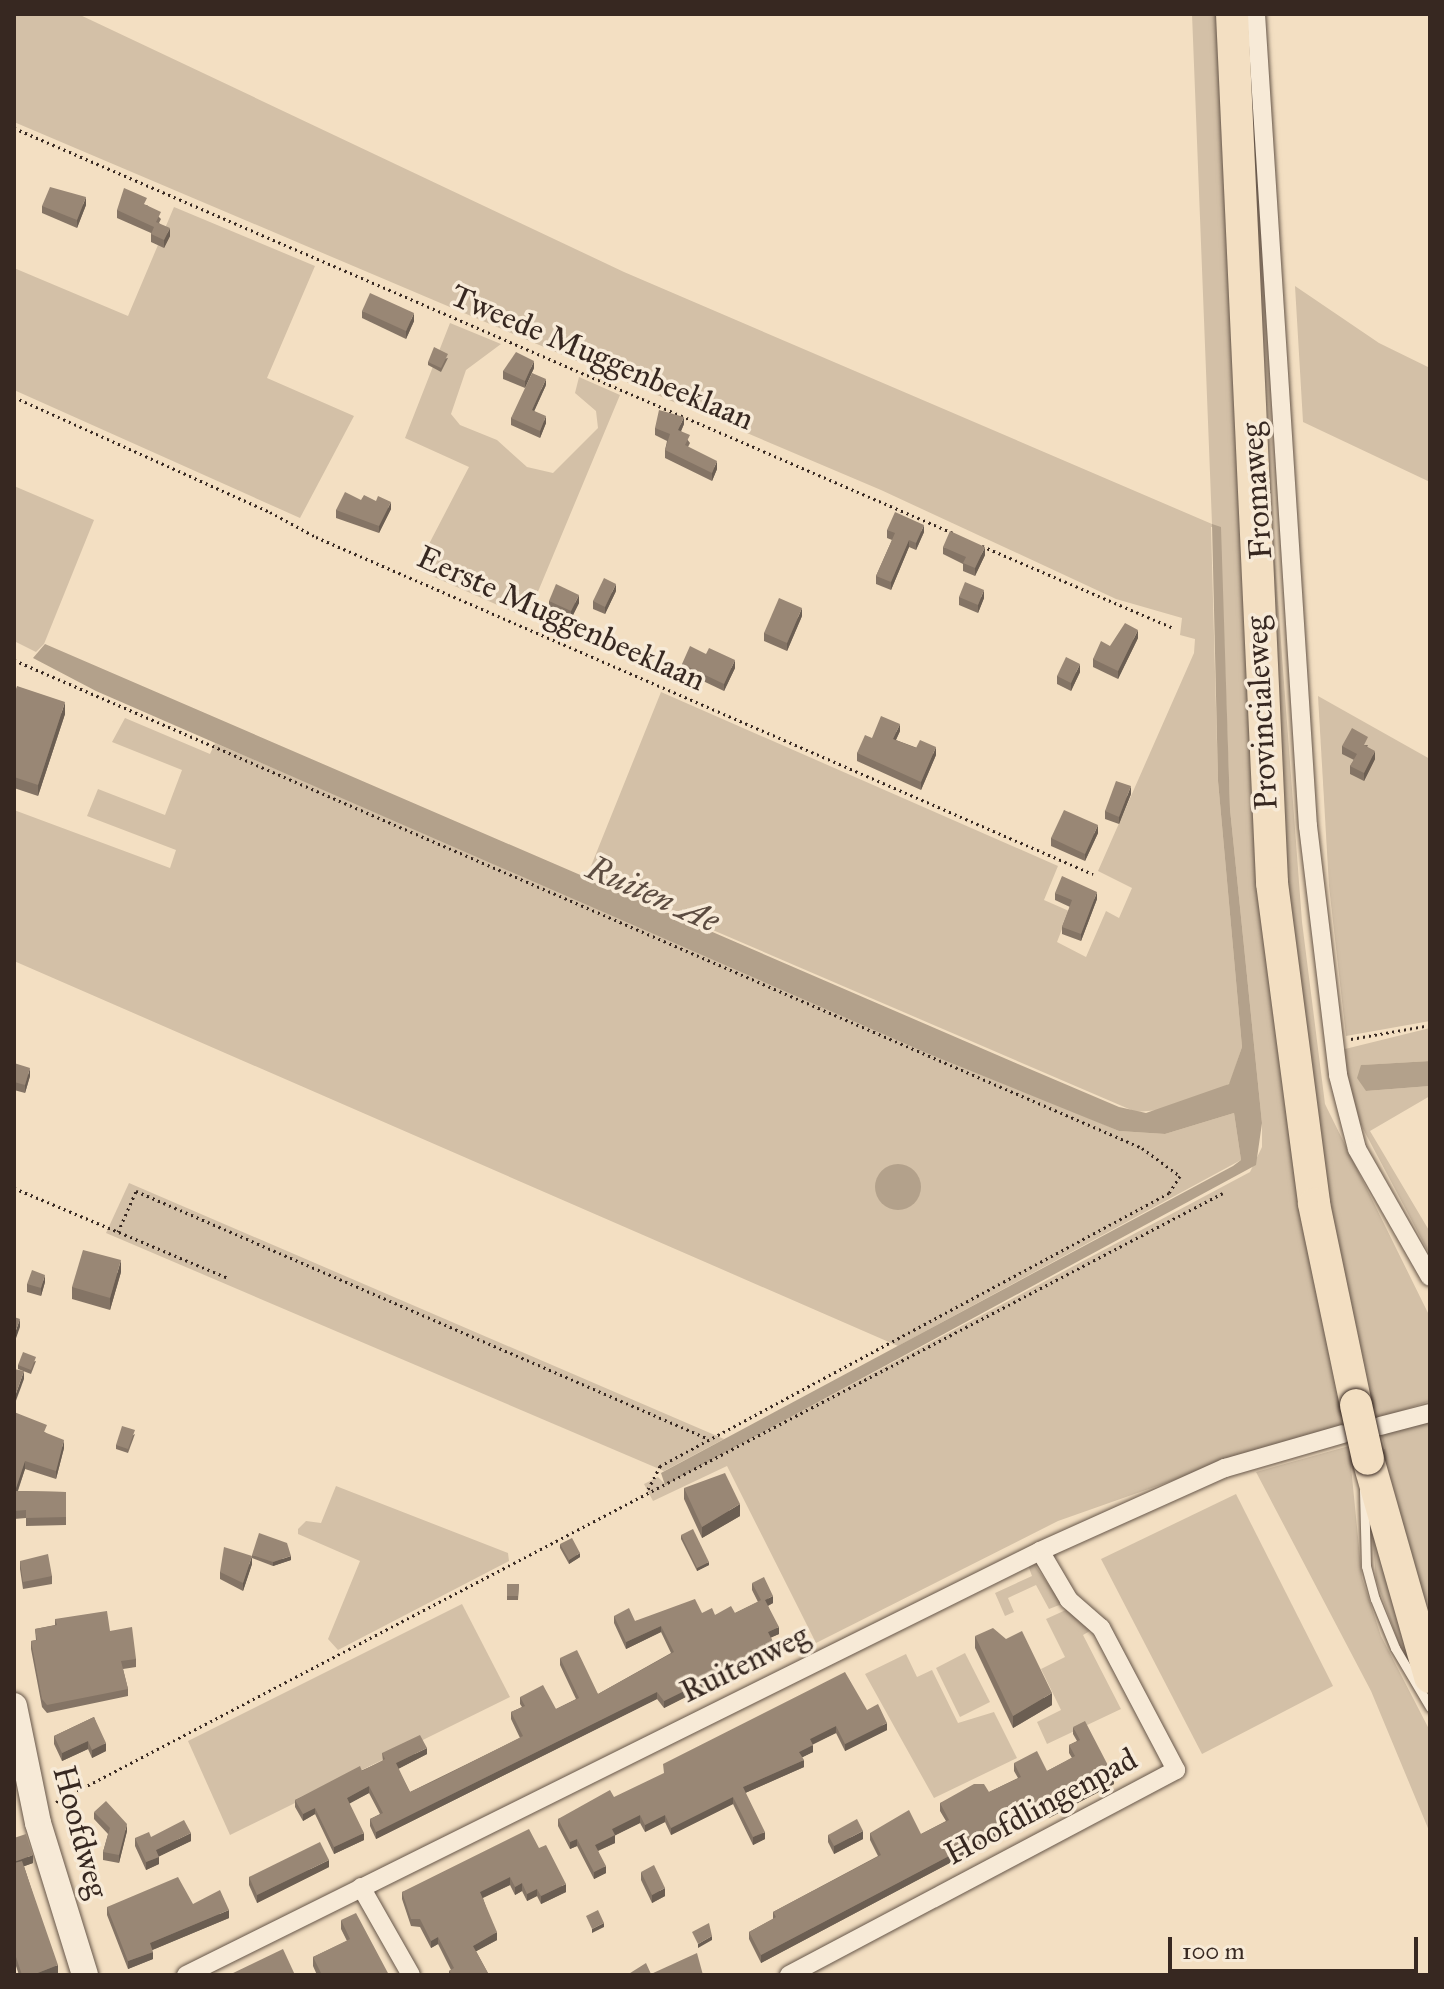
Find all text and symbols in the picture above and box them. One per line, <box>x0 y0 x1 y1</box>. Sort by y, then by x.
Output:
street label: Tweede Muggenbeeklaan <box>445 277 759 439</box>
street label: Fromaweg <box>1233 421 1281 561</box>
street label: Eerste Muggenbeeklaan <box>411 538 711 700</box>
street label: Provincialeweg <box>1238 615 1286 811</box>
water label: Ruiten Ae <box>581 847 725 941</box>
street label: Ruitenweg <box>674 1616 816 1712</box>
street label: Hoofdlingenpad <box>938 1740 1144 1874</box>
street label: Hoofdweg <box>44 1762 116 1902</box>
scale bar <box>1172 1921 1422 1971</box>
text: 100 m <box>1182 1936 1245 1966</box>

